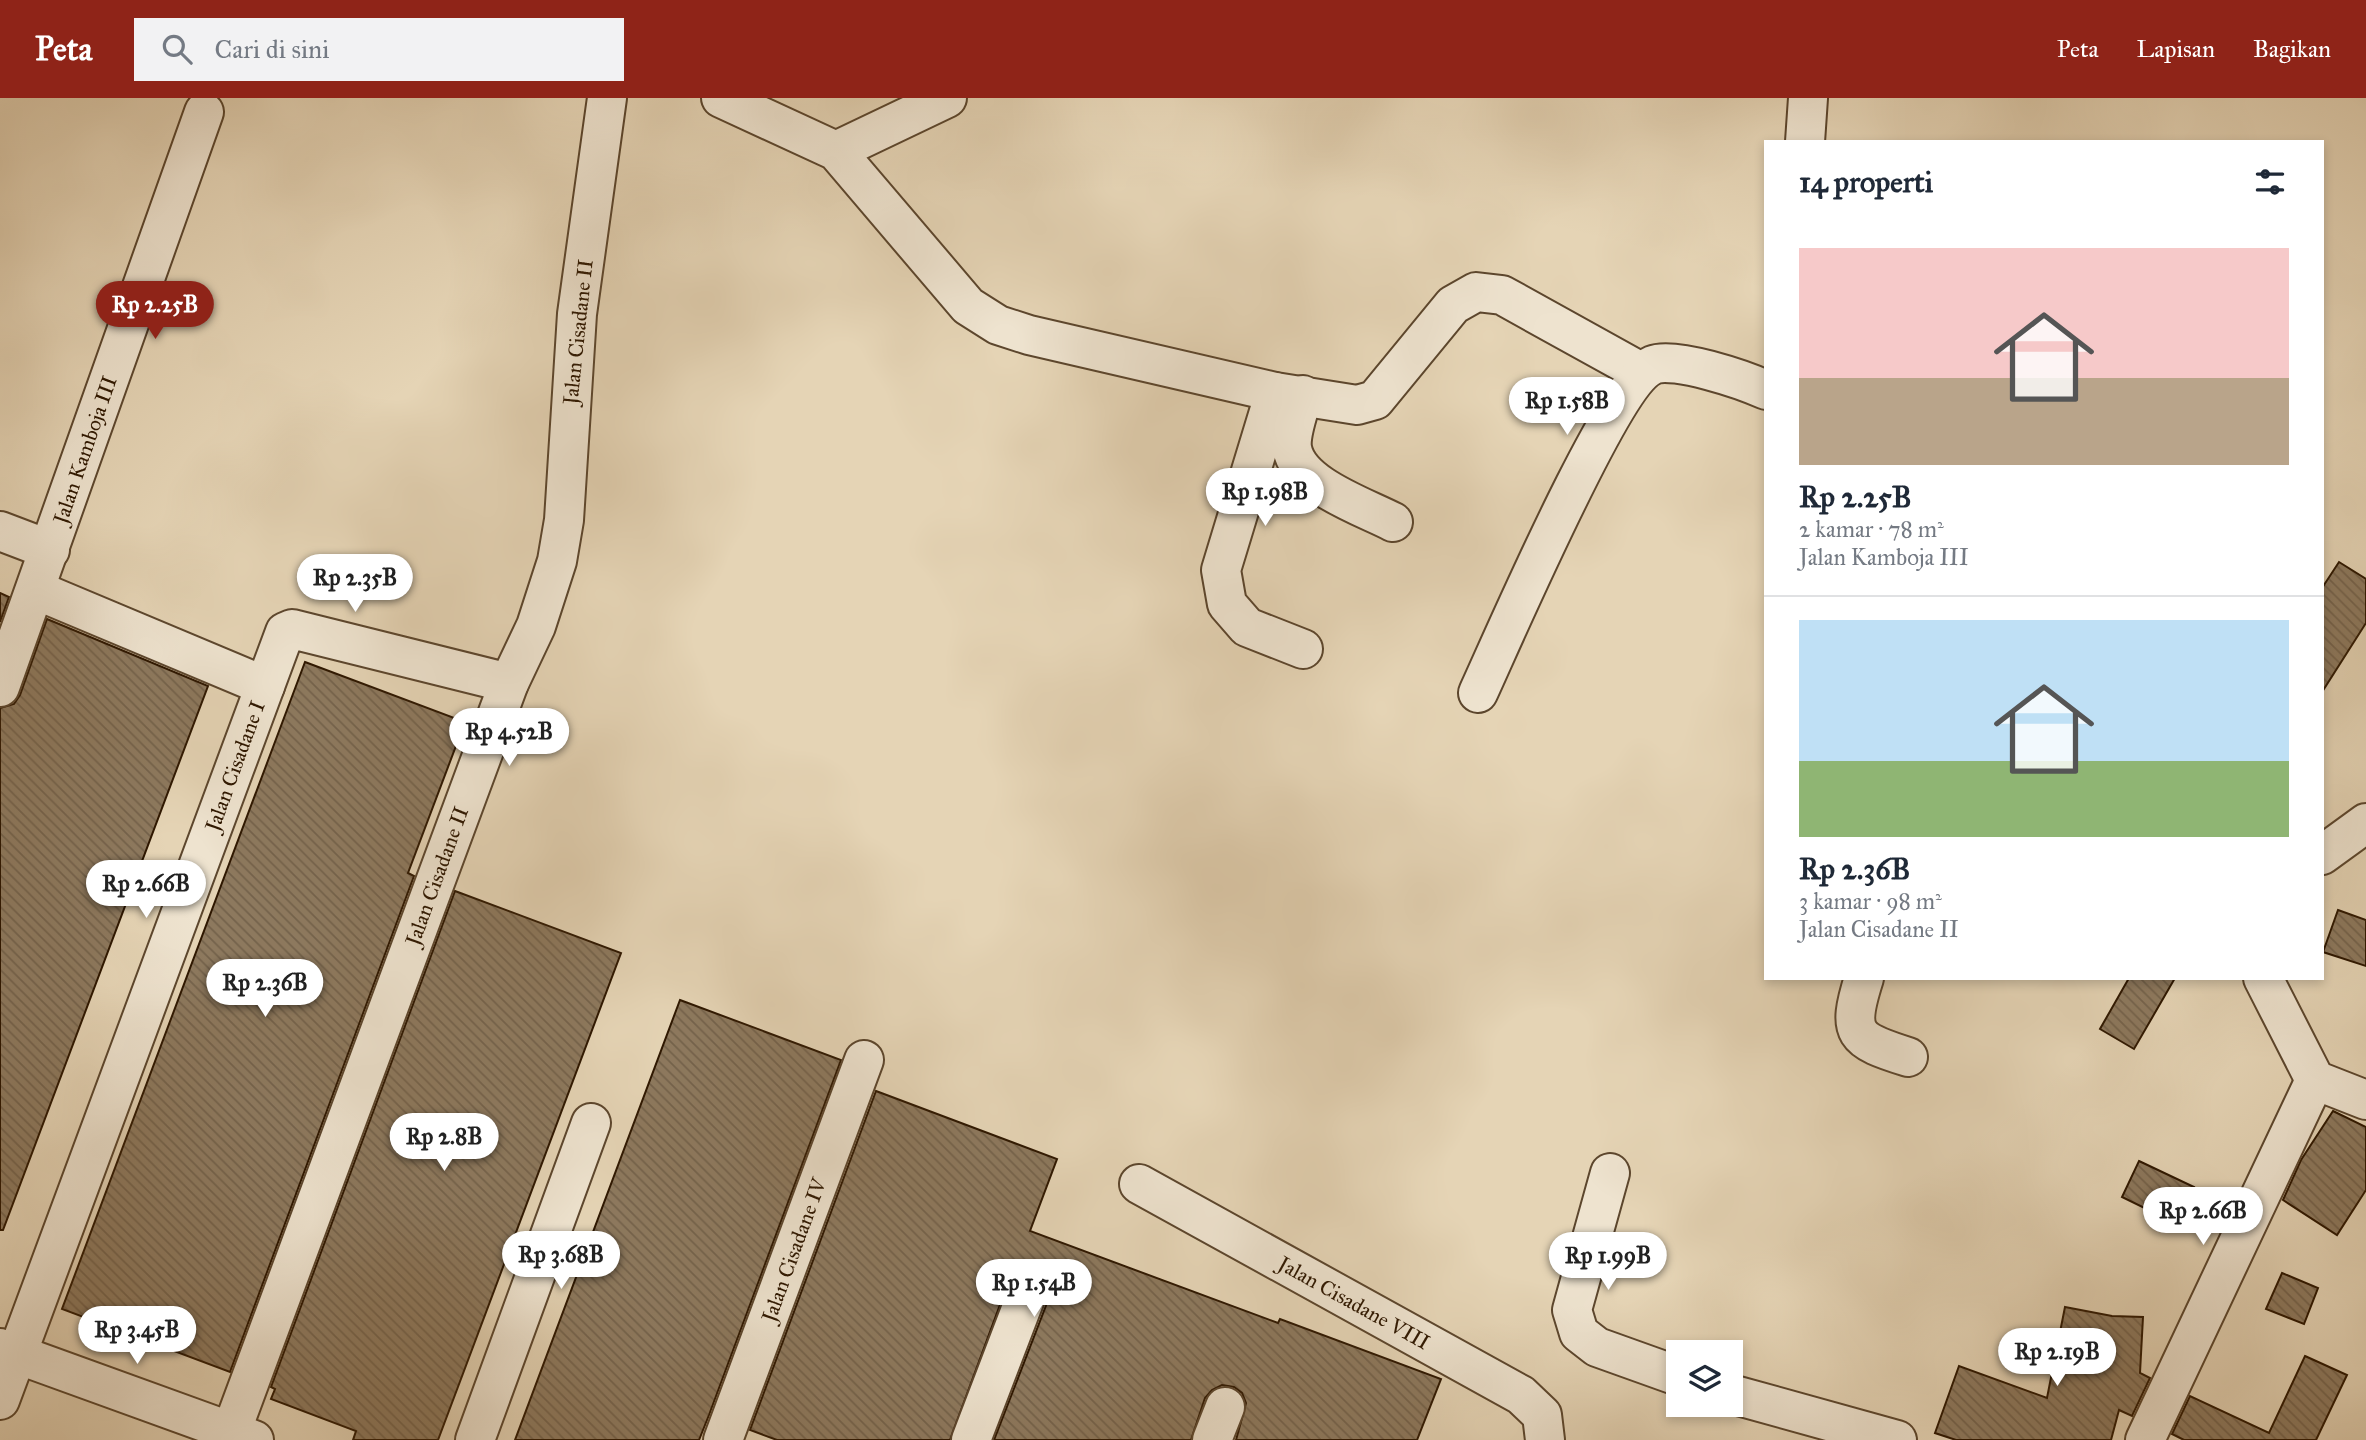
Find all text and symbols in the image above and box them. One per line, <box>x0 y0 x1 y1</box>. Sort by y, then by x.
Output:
search box <box>134 18 624 81</box>
text: Peta <box>35 29 92 69</box>
icon: search <box>158 30 196 68</box>
text: Cari di sini <box>214 33 329 65</box>
text: Peta <box>2057 34 2099 64</box>
text: Lapisan <box>2137 34 2215 64</box>
text: Bagikan <box>2253 34 2331 64</box>
icon: filters <box>2251 163 2289 201</box>
text: 14 properti <box>1799 164 1933 200</box>
street label: Jalan Cisadane II <box>557 258 599 408</box>
pin: Rp 2.25B <box>83 282 227 341</box>
text: Rp 2.25B <box>112 290 198 318</box>
icon: home <box>1981 294 2107 420</box>
street label: Jalan Kamboja III <box>47 372 123 529</box>
pin: Rp 1.58B <box>1495 378 1639 437</box>
text: Rp 1.58B <box>1525 386 1609 414</box>
pin: Rp 1.98B <box>1193 468 1337 528</box>
text: Rp 1.98B <box>1222 477 1308 505</box>
text: Rp 2.25B <box>1799 479 1912 515</box>
text: 2 kamar · 78 m² <box>1799 515 1944 543</box>
text: Jalan Kamboja III <box>1799 543 1969 571</box>
pin: Rp 2.35B <box>283 554 427 614</box>
text: Rp 2.35B <box>313 563 397 591</box>
icon: home <box>1981 666 2107 792</box>
street label: Jalan Cisadane I <box>199 697 271 837</box>
pin: Rp 4.52B <box>437 708 581 768</box>
text: Rp 4.52B <box>465 717 553 745</box>
street label: Jalan Cisadane II <box>399 803 474 951</box>
text: Rp 2.36B <box>1799 851 1910 887</box>
pin: Rp 2.66B <box>74 860 218 920</box>
text: Rp 2.66B <box>102 869 190 897</box>
text: 3 kamar · 98 m² <box>1799 887 1942 915</box>
text: Jalan Cisadane II <box>1799 915 1959 943</box>
pin: Rp 2.36B <box>193 960 337 1019</box>
text: Rp 2.36B <box>222 968 308 996</box>
pin: Rp 2.8B <box>379 1114 509 1173</box>
text: Rp 2.8B <box>406 1122 482 1150</box>
street label: Jalan Cisadane IV <box>755 1173 833 1328</box>
pin: Rp 2.66B <box>2131 1188 2275 1247</box>
text: Rp 2.66B <box>2159 1196 2247 1224</box>
pin: Rp 3.68B <box>489 1232 633 1291</box>
pin: Rp 1.99B <box>1536 1232 1680 1292</box>
text: Rp 3.68B <box>518 1240 604 1268</box>
text: Rp 1.99B <box>1565 1241 1651 1269</box>
street label: Jalan Cisadane VIII <box>1272 1250 1434 1355</box>
pin: Rp 1.54B <box>962 1260 1106 1319</box>
text: Rp 1.54B <box>992 1268 1076 1296</box>
pin: Rp 3.45B <box>65 1306 209 1366</box>
text: Rp 3.45B <box>94 1315 180 1343</box>
pin: Rp 2.19B <box>1985 1328 2129 1388</box>
text: Rp 2.19B <box>2014 1337 2100 1365</box>
map controls <box>1666 1340 1743 1417</box>
button: layers <box>1666 1340 1743 1417</box>

